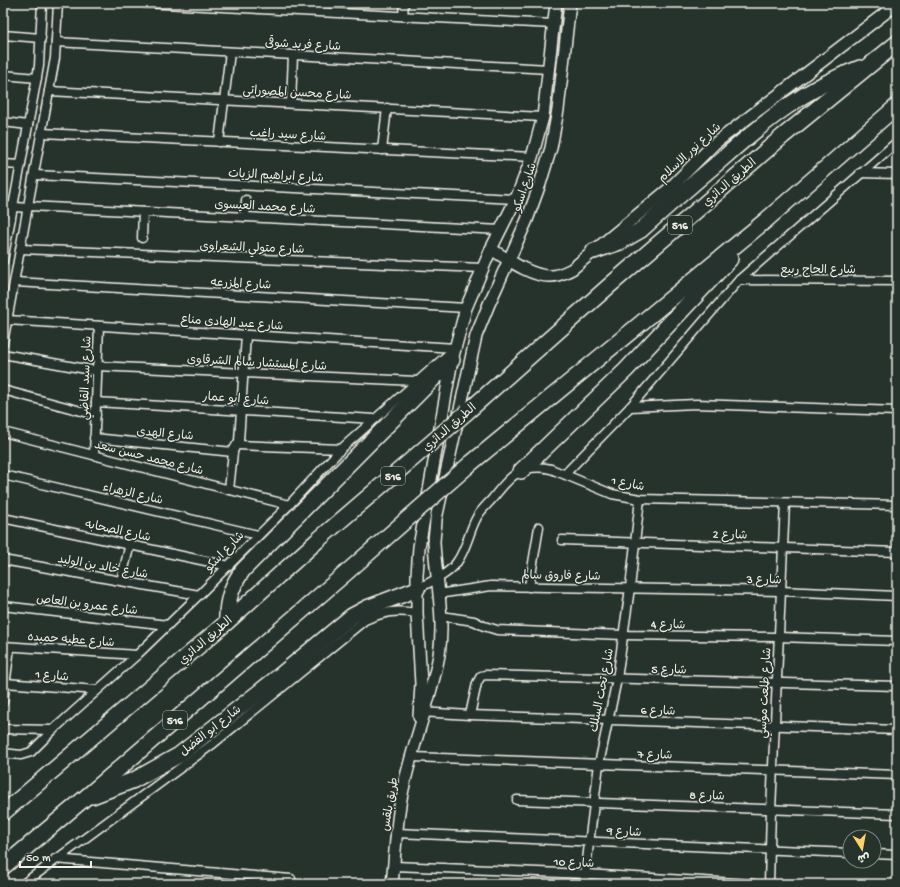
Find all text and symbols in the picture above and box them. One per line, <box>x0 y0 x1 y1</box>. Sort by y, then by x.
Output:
street label: شارع فريد شوقى <box>265 35 341 55</box>
street label: شارع محسن المصوراتى <box>242 84 352 104</box>
street label: شارع نور الاسلام <box>656 121 725 186</box>
street label: شارع سيد راغب <box>249 127 326 145</box>
street label: الطريق الدائري <box>701 156 760 211</box>
street label: شارع اسكو <box>511 161 541 215</box>
street label: شارع ابراهيم الزيات <box>228 167 324 186</box>
street label: شارع محمد العيسوى <box>214 198 316 218</box>
road number: 516 <box>668 216 692 234</box>
street label: شارع متولي الشعراوى <box>199 240 305 260</box>
street label: شارع الحاج ربيع <box>780 264 856 278</box>
street label: شارع المزرعه <box>210 276 271 294</box>
street label: شارع عبد الهادى مناع <box>180 313 284 335</box>
street label: شارع سيد القاضي <box>79 336 97 421</box>
street label: شارع المستشار سالم الشرقاوى <box>186 353 327 376</box>
street label: شارع ابو عمار <box>201 391 269 409</box>
street label: الطريق الدائري <box>421 401 480 456</box>
street label: شارع الهدى <box>136 426 194 444</box>
street label: شارع محمد حسن سعد <box>93 439 204 479</box>
road number: 516 <box>381 467 405 485</box>
street label: شارع 1 <box>609 474 646 495</box>
street label: شارع الزهراء <box>101 481 164 509</box>
street label: شارع الصحابه <box>84 518 152 546</box>
street label: شارع 2 <box>712 528 748 544</box>
street label: شارع اسكو <box>202 529 248 576</box>
street label: شارع خالد بن الوليد <box>56 552 149 583</box>
street label: شارع فاروق سالم <box>521 569 601 586</box>
street label: شارع 3 <box>745 574 782 588</box>
street label: شارع عمرو بن العاص <box>35 593 138 619</box>
street label: الطريق الدائري <box>177 614 236 669</box>
street label: شارع 4 <box>651 619 685 633</box>
street label: شارع عطيه حميده <box>27 631 115 651</box>
street label: شارع تحت السلك <box>588 647 618 733</box>
street label: شارع طلعت موسي <box>757 647 777 739</box>
street label: شارع 5 <box>651 664 687 678</box>
street label: شارع 1 <box>33 668 69 685</box>
street label: شارع ابو الفضل <box>177 702 245 760</box>
street label: شارع 6 <box>640 704 676 720</box>
road number: 516 <box>163 711 187 729</box>
street label: شارع 7 <box>636 748 673 764</box>
street label: طريق بلقس <box>379 776 403 832</box>
street label: شارع 8 <box>689 789 725 805</box>
street label: شارع 9 <box>605 825 642 841</box>
north arrow <box>842 829 882 869</box>
scale bar <box>20 843 91 869</box>
text: ش <box>856 850 871 864</box>
text: 50 m <box>26 852 51 866</box>
street label: شارع 10 <box>552 856 594 872</box>

